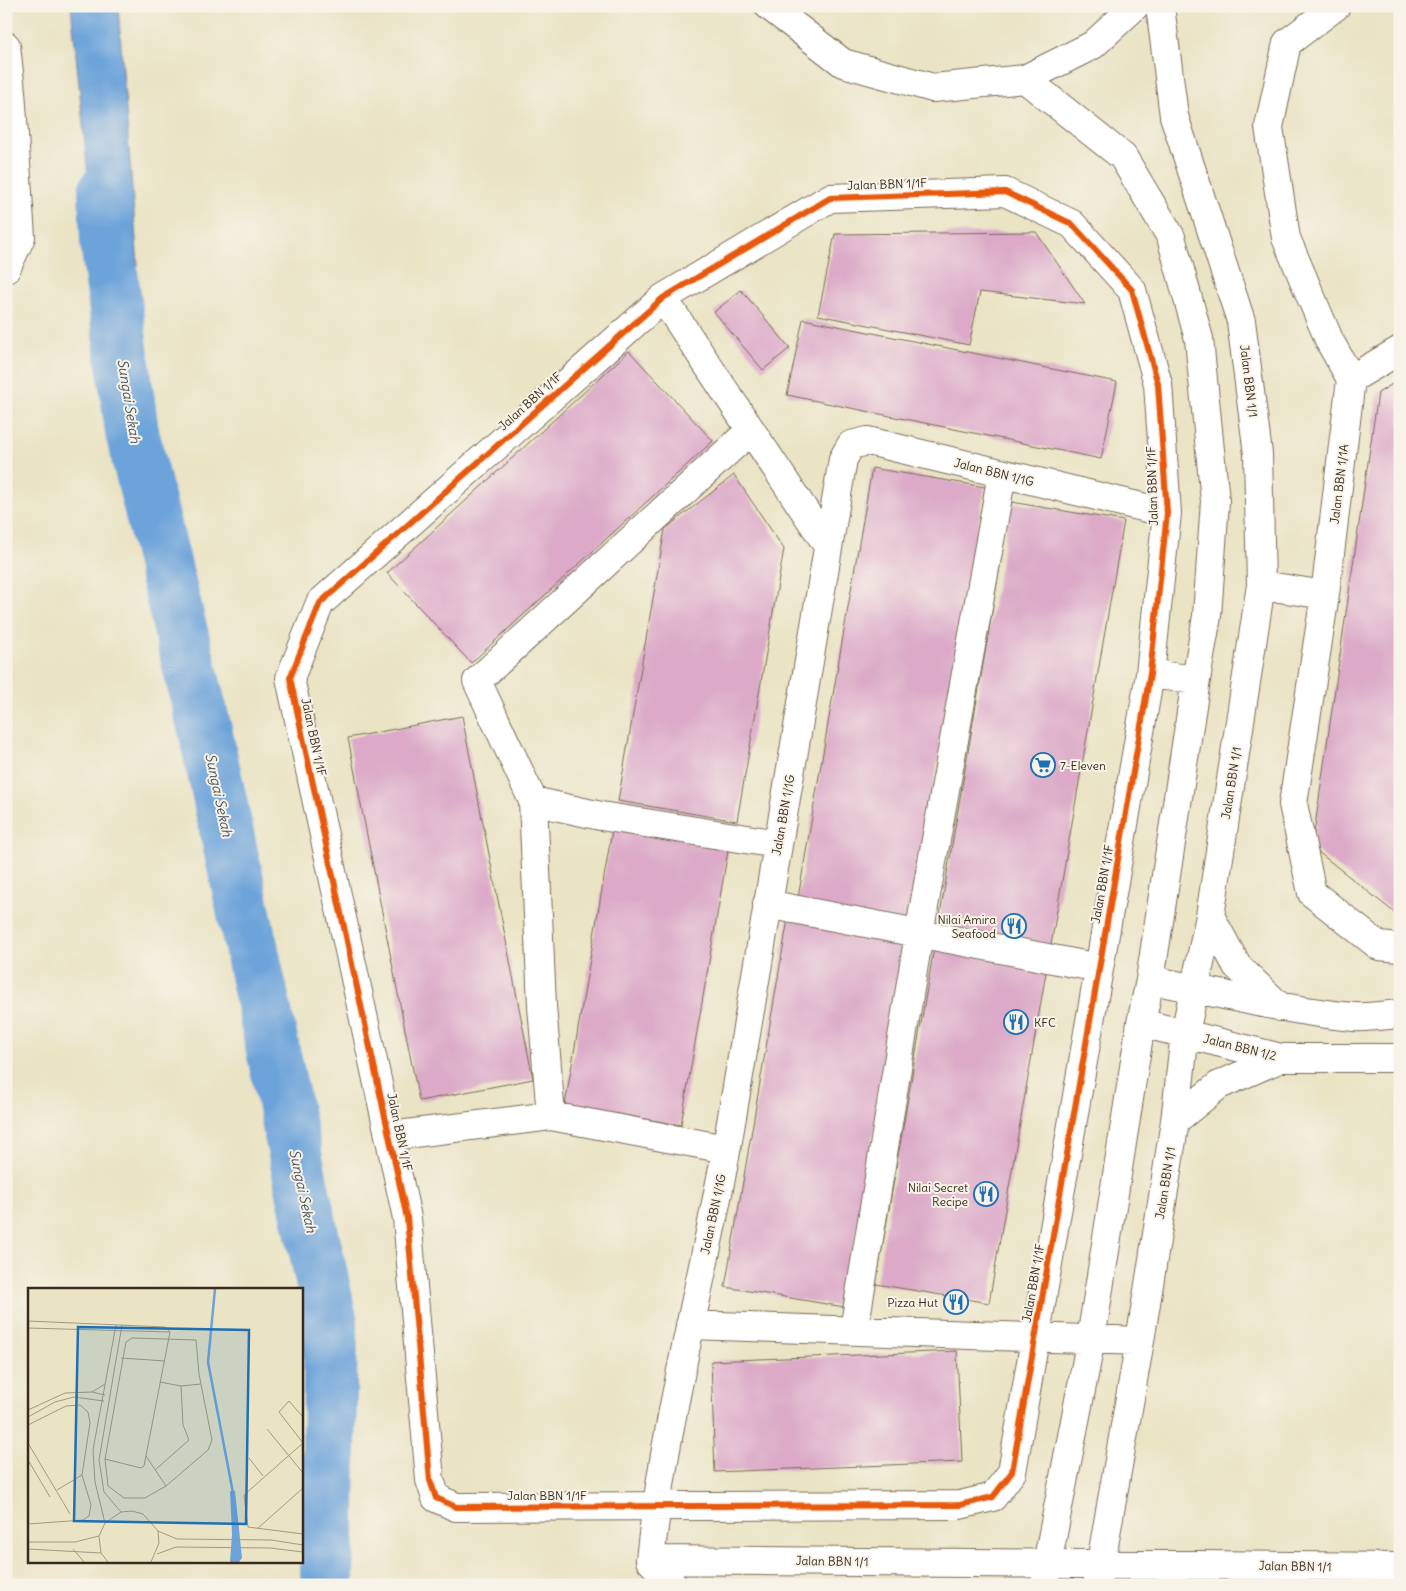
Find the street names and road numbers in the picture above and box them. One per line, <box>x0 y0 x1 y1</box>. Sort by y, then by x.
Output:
street label: Jalan BBN 1/1F <box>847 175 927 193</box>
street label: Jalan BBN 1/1 <box>1237 344 1261 418</box>
street label: Jalan BBN 1/1F <box>495 369 565 433</box>
street label: Jalan BBN 1/1A <box>1327 443 1351 525</box>
street label: Jalan BBN 1/1F <box>1143 446 1161 526</box>
street label: Jalan BBN 1/1G <box>953 455 1036 489</box>
street label: Jalan BBN 1/1F <box>298 696 330 778</box>
street label: Jalan BBN 1/1 <box>1218 746 1244 820</box>
street label: Jalan BBN 1/1G <box>769 773 798 857</box>
street label: Jalan BBN 1/1F <box>1088 843 1116 925</box>
street label: Jalan BBN 1/2 <box>1202 1031 1279 1063</box>
street label: Jalan BBN 1/1F <box>384 1091 416 1173</box>
street label: Jalan BBN 1/1 <box>1152 1146 1178 1220</box>
street label: Jalan BBN 1/1G <box>697 1172 729 1256</box>
street label: Jalan BBN 1/1F <box>1019 1242 1047 1324</box>
street label: Jalan BBN 1/1F <box>507 1488 587 1503</box>
street label: Jalan BBN 1/1 <box>795 1553 869 1569</box>
street label: Jalan BBN 1/1 <box>1258 1558 1332 1574</box>

